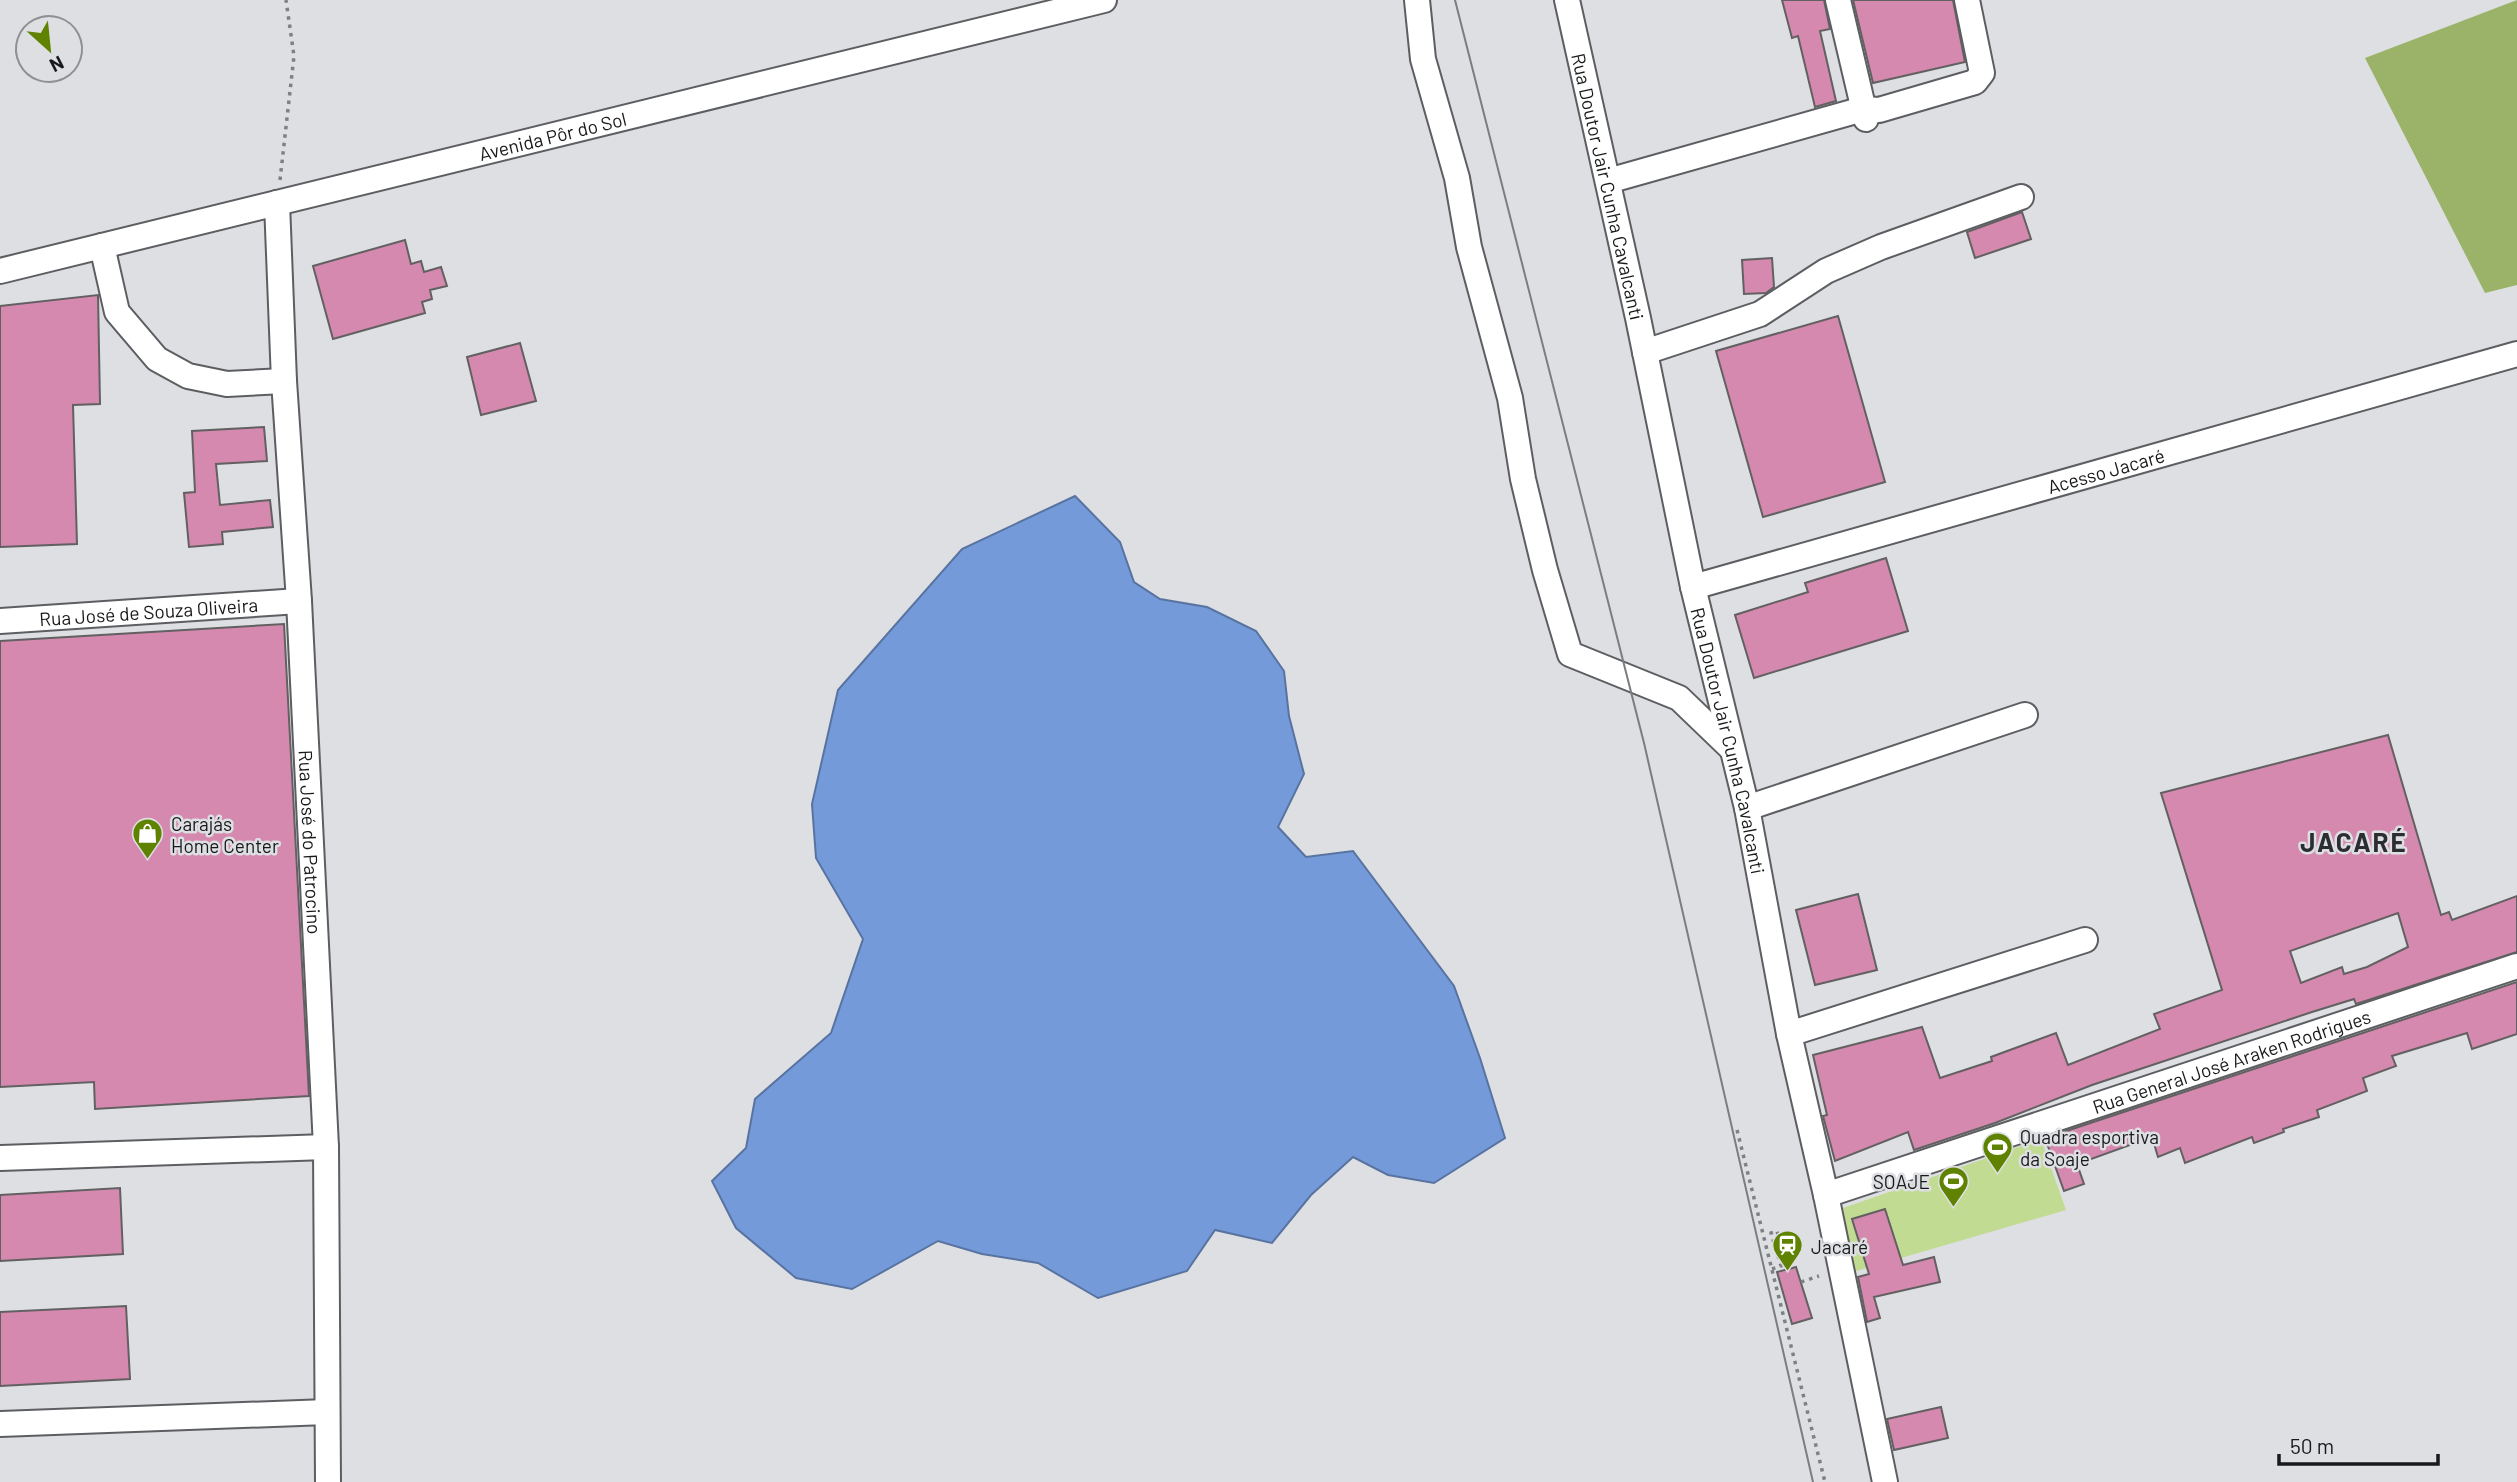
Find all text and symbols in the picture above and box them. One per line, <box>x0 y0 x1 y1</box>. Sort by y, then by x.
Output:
north arrow <box>14 14 84 84</box>
text: N <box>46 51 68 78</box>
street label: Rua Doutor Jair Cunha Cavalcanti <box>1568 51 1650 322</box>
street label: Avenida Pôr do Sol <box>476 106 629 165</box>
street label: Acesso Jacaré <box>2045 443 2167 498</box>
street label: Rua José de Souza Oliveira <box>39 592 259 630</box>
street label: Rua Doutor Jair Cunha Cavalcanti <box>1687 605 1770 876</box>
street label: Rua José do Patrocino <box>295 749 327 935</box>
place label: Carajás Home Center <box>171 812 279 857</box>
shop icon: Carajás Home Center <box>131 817 165 861</box>
district label: JACARÉ <box>2300 826 2408 857</box>
street label: Rua General José Araken Rodrigues <box>2089 1004 2373 1117</box>
place label: Quadra esportiva da Soaje <box>2020 1125 2159 1170</box>
sports icon: Quadra esportiva da Soaje <box>1980 1130 2014 1174</box>
sports icon: SOAJE <box>1936 1164 1970 1208</box>
place label: SOAJE <box>1873 1170 1930 1193</box>
station icon: Jacaré <box>1771 1229 1805 1273</box>
place label: Jacaré <box>1811 1235 1868 1258</box>
scale bar <box>2279 1422 2438 1466</box>
text: 50 m <box>2290 1433 2334 1458</box>

